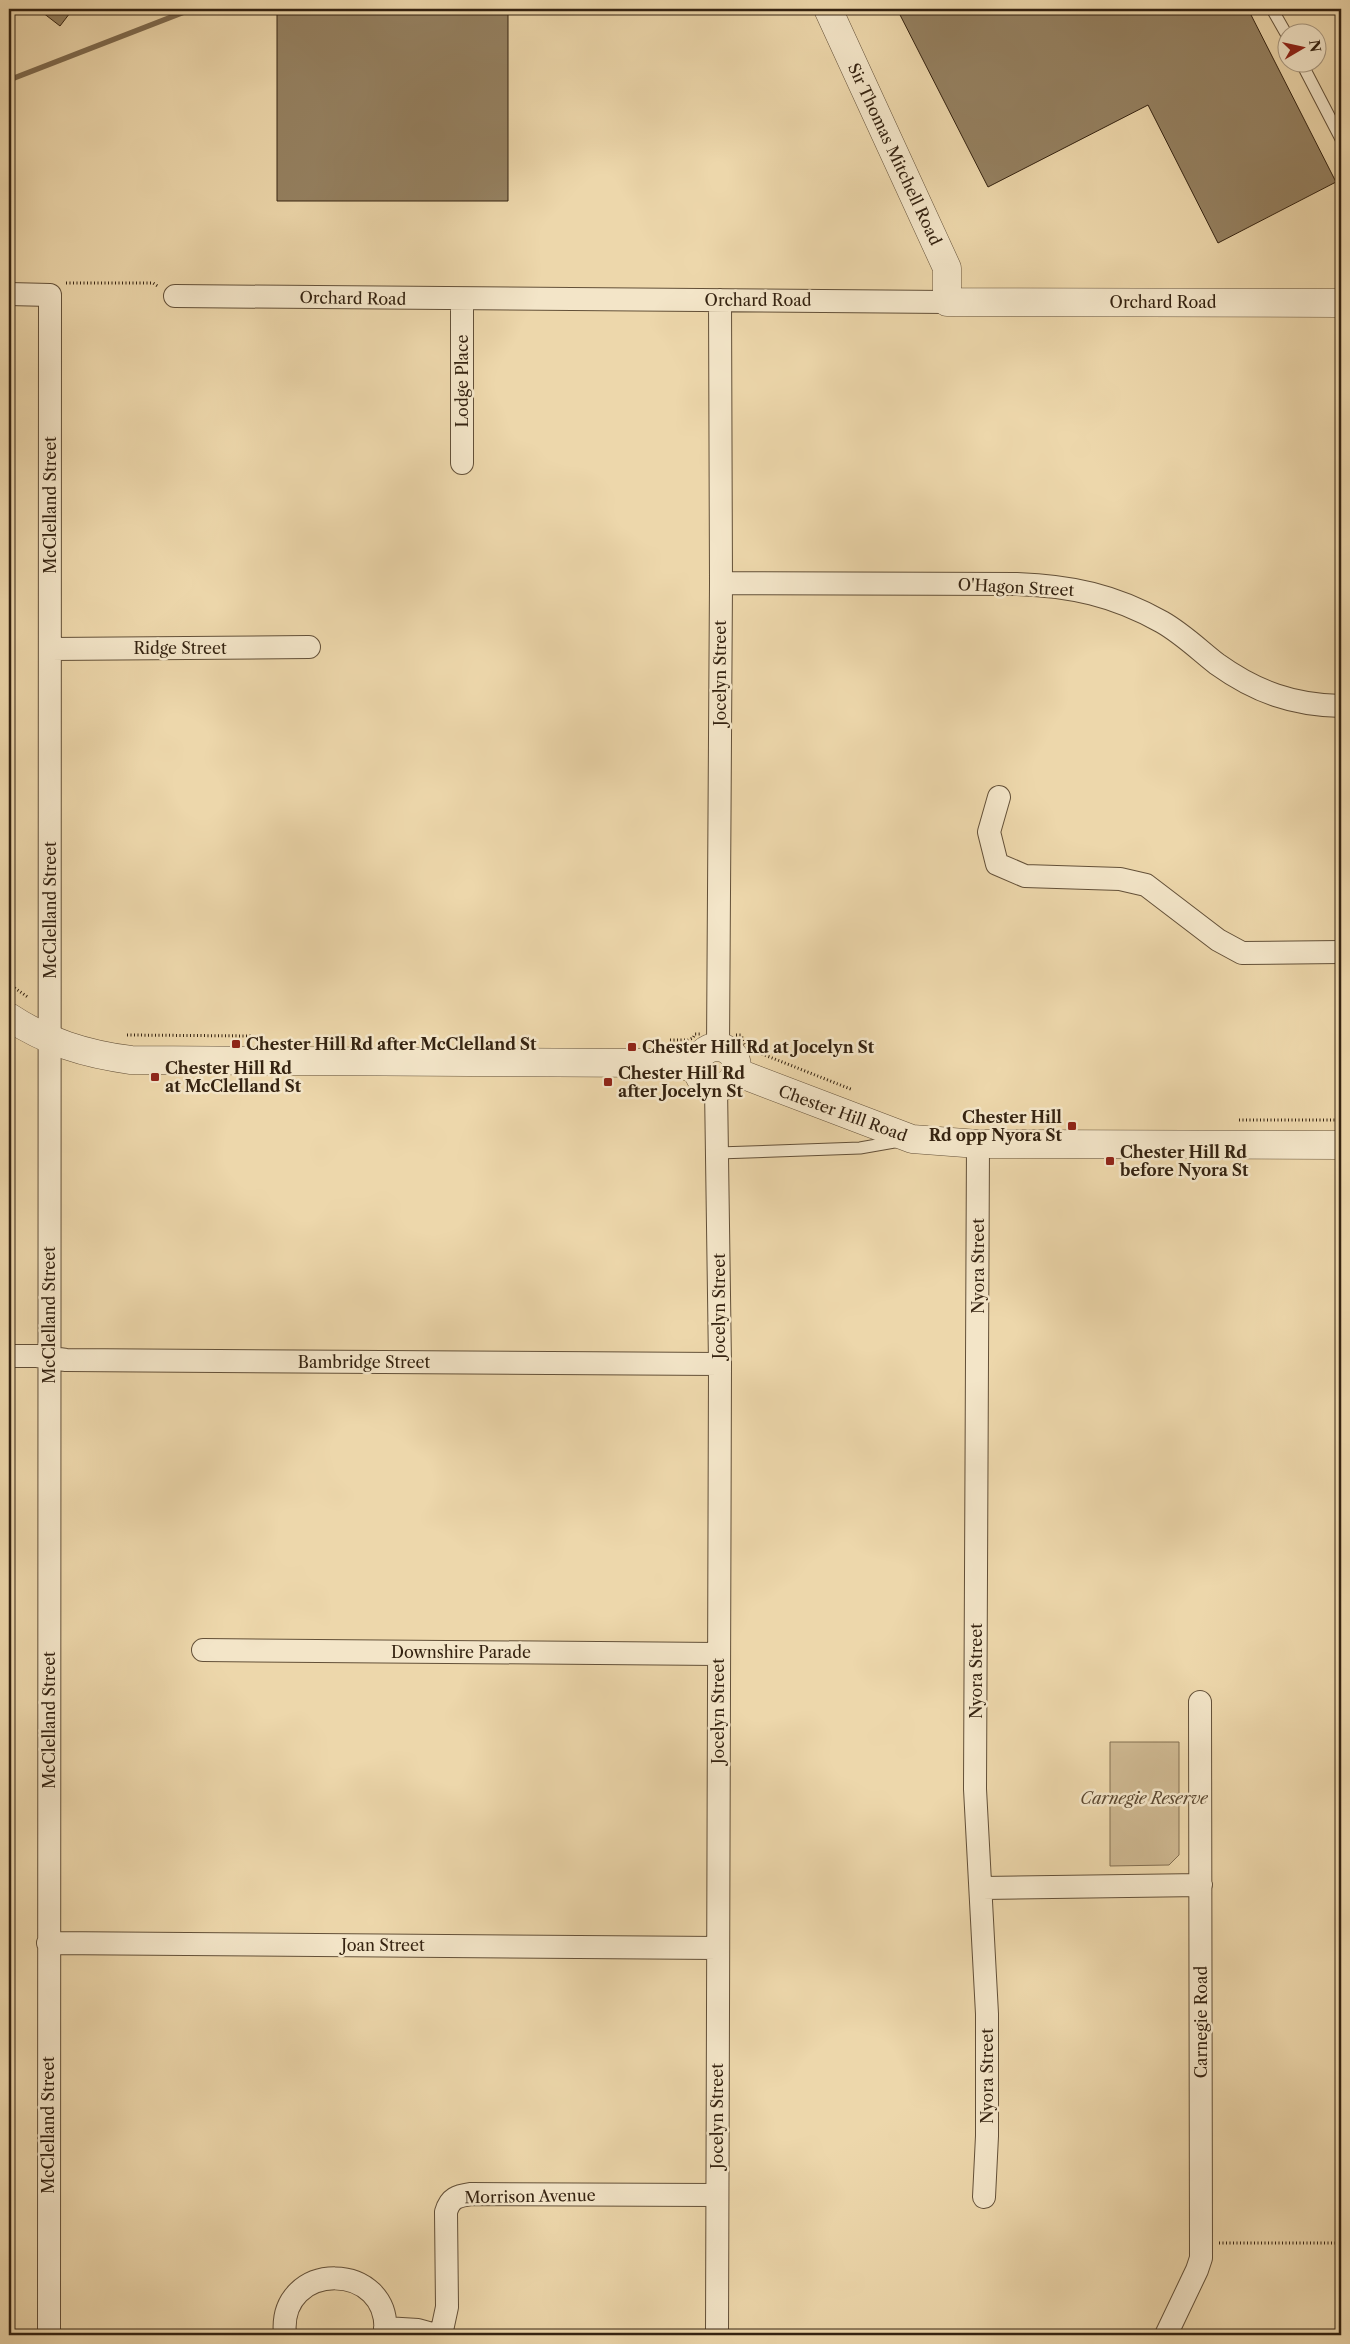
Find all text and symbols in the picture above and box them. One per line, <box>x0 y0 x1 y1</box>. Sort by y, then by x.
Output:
north arrow <box>1278 22 1328 72</box>
text: N <box>1305 39 1325 53</box>
street label: Sir Thomas Mitchell Road <box>844 60 946 248</box>
street label: Orchard Road <box>299 287 407 309</box>
street label: Orchard Road <box>705 290 812 310</box>
street label: Orchard Road <box>1110 292 1217 312</box>
street label: Lodge Place <box>452 335 472 427</box>
street label: McClelland Street <box>40 436 60 574</box>
street label: O'Hagon Street <box>957 574 1075 600</box>
street label: Jocelyn Street <box>710 620 730 729</box>
street label: Ridge Street <box>133 638 227 658</box>
street label: McClelland Street <box>40 841 60 979</box>
place label: Chester Hill Rd after McClelland St <box>246 1034 537 1054</box>
place label: Chester Hill Rd at Jocelyn St <box>642 1037 875 1057</box>
marker: Chester Hill Rd after McClelland St <box>230 1038 242 1050</box>
marker: Chester Hill Rd at Jocelyn St <box>626 1041 638 1053</box>
place label: Chester Hill Rd at McClelland St <box>165 1058 302 1096</box>
place label: Chester Hill Rd after Jocelyn St <box>618 1063 745 1101</box>
marker: Chester Hill Rd at McClelland St <box>149 1071 161 1083</box>
marker: Chester Hill Rd after Jocelyn St <box>602 1076 614 1088</box>
street label: Chester Hill Road <box>776 1080 910 1146</box>
place label: Chester Hill Rd opp Nyora St <box>929 1107 1063 1145</box>
marker: Chester Hill Rd opp Nyora St <box>1066 1120 1078 1132</box>
place label: Chester Hill Rd before Nyora St <box>1119 1142 1249 1180</box>
marker: Chester Hill Rd before Nyora St <box>1104 1155 1116 1167</box>
street label: Nyora Street <box>968 1218 988 1314</box>
street label: McClelland Street <box>39 1246 59 1384</box>
street label: Jocelyn Street <box>709 1253 729 1362</box>
street label: Bambridge Street <box>298 1352 431 1372</box>
street label: Nyora Street <box>966 1623 986 1719</box>
street label: Downshire Parade <box>391 1642 531 1662</box>
street label: McClelland Street <box>39 1651 59 1789</box>
street label: Jocelyn Street <box>708 1658 728 1767</box>
park label: Carnegie Reserve <box>1080 1788 1209 1808</box>
street label: Joan Street <box>338 1935 425 1955</box>
street label: Carnegie Road <box>1191 1965 1211 2078</box>
street label: Nyora Street <box>977 2028 997 2124</box>
street label: McClelland Street <box>38 2056 58 2194</box>
street label: Jocelyn Street <box>707 2063 727 2172</box>
street label: Morrison Avenue <box>464 2185 596 2207</box>

